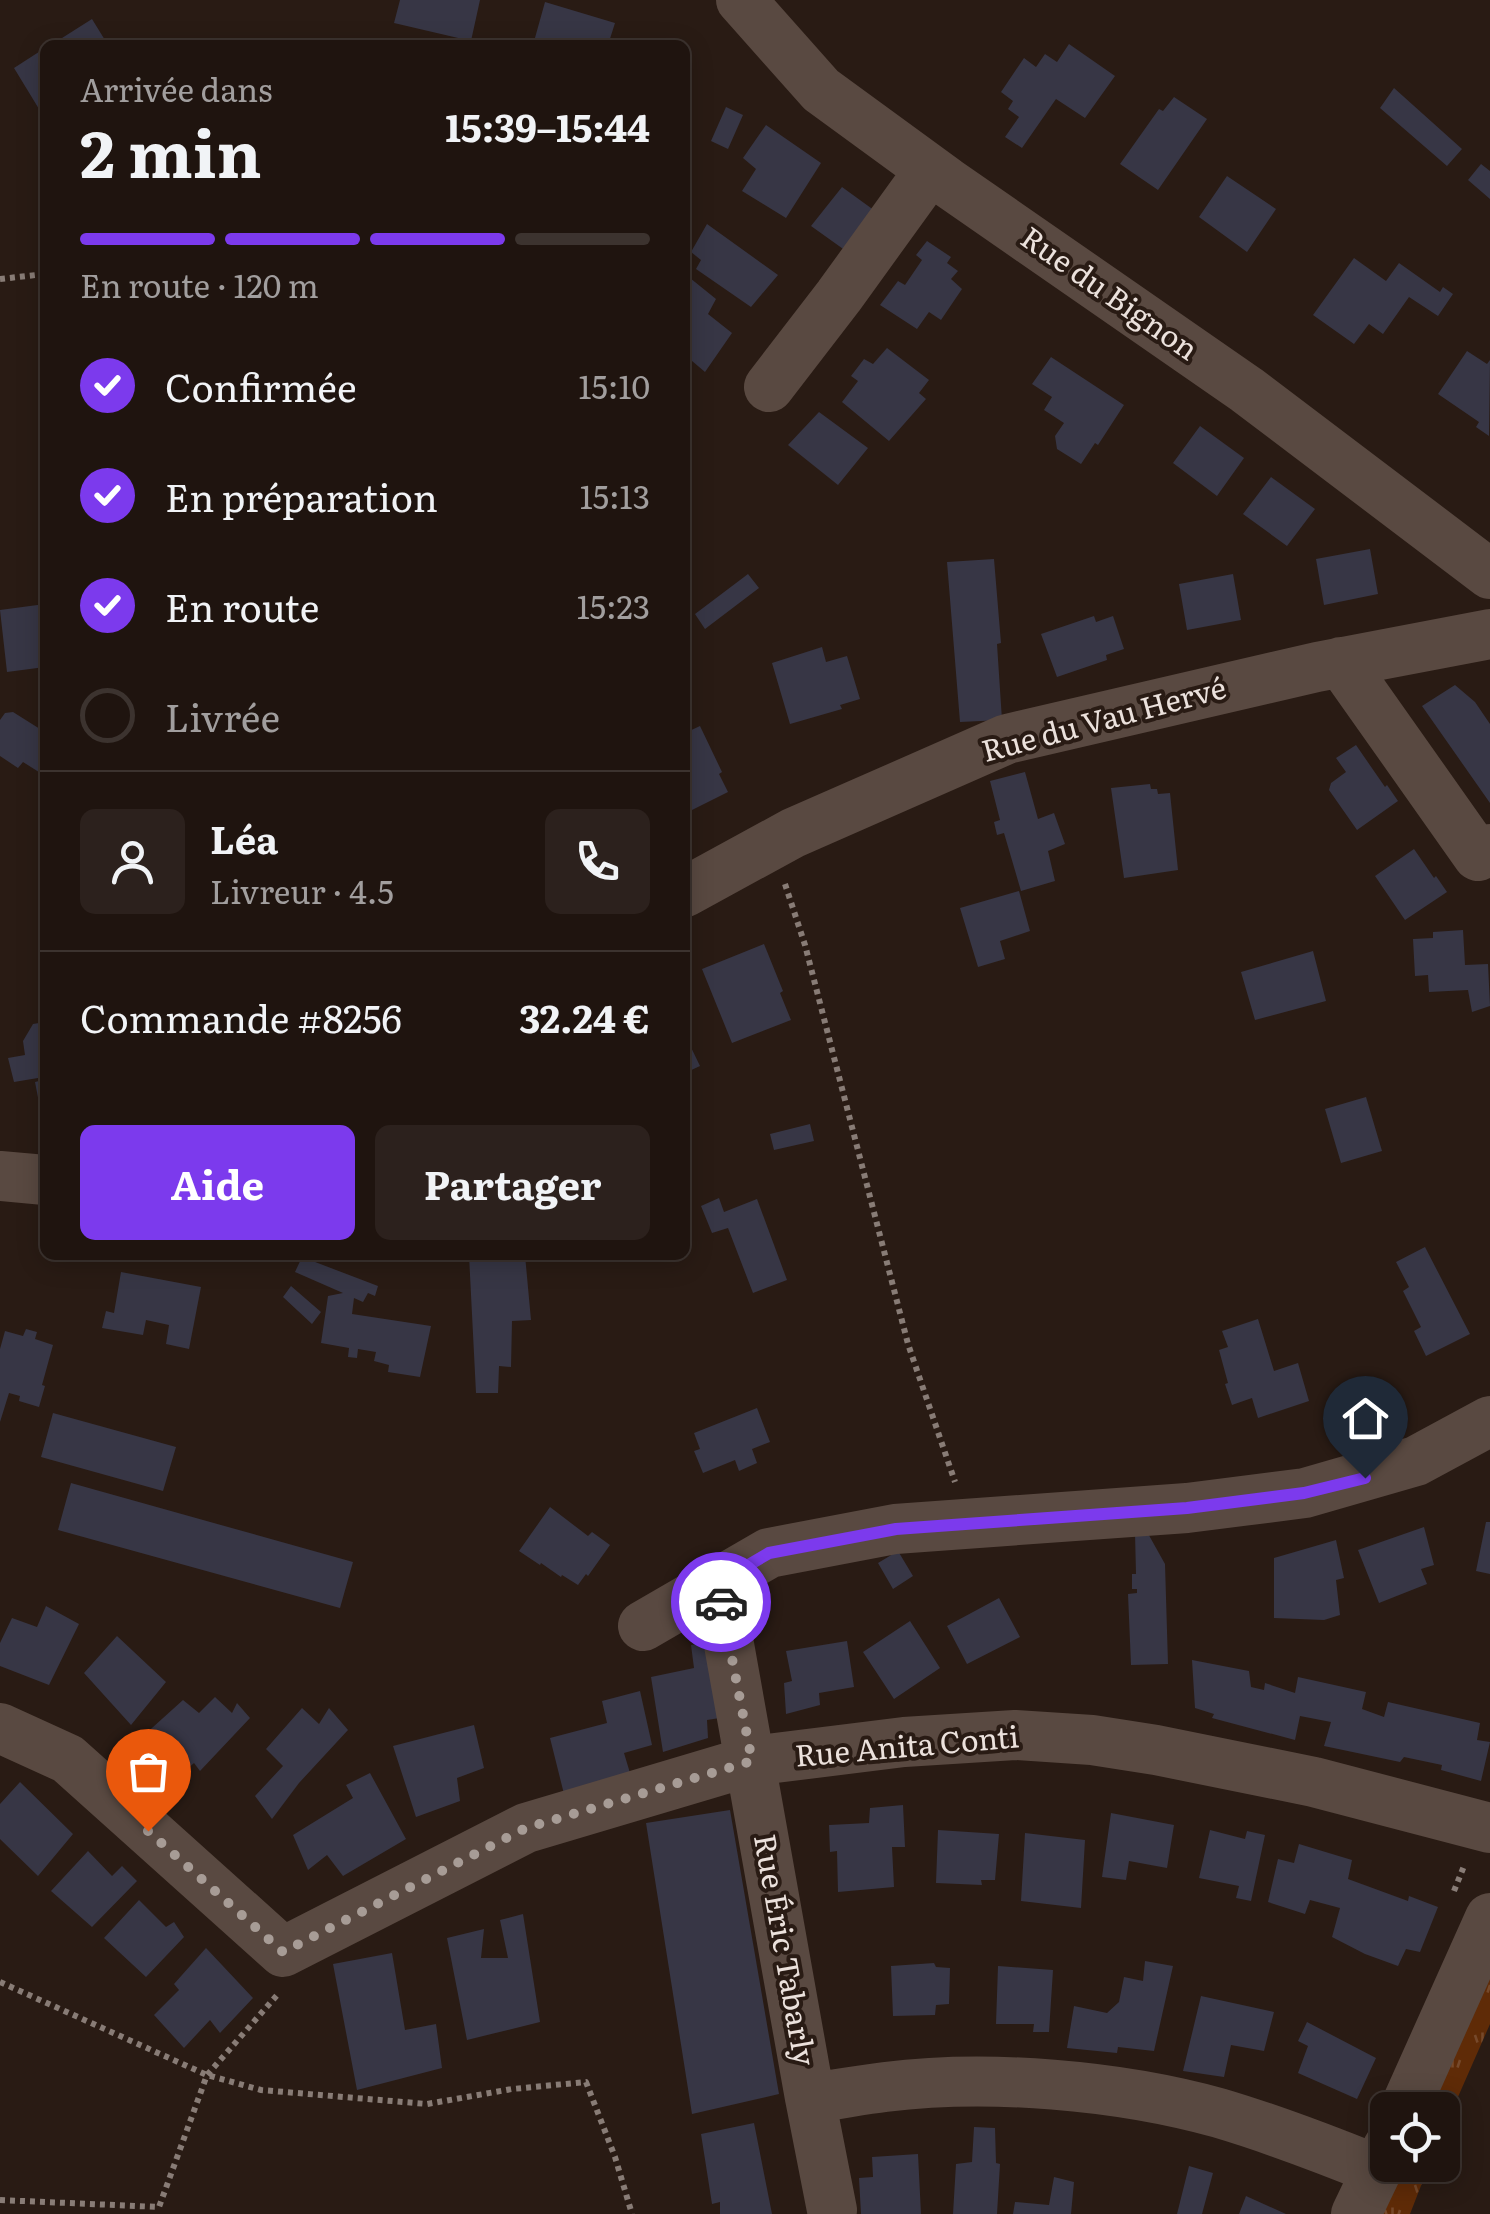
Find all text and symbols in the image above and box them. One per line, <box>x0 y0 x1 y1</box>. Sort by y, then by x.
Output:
text: Arrivée dans <box>80 64 272 112</box>
text: 15:39–15:44 <box>445 97 650 154</box>
text: 2 min <box>80 101 262 198</box>
street label: Rue du Bignon <box>1013 214 1208 369</box>
text: En route · 120 m <box>80 260 319 308</box>
text: Confirmée <box>165 357 357 414</box>
icon: check <box>80 358 135 413</box>
text: 15:10 <box>579 361 650 409</box>
text: En préparation <box>165 467 438 524</box>
icon: check <box>80 468 135 523</box>
text: 15:13 <box>580 471 650 519</box>
text: En route <box>165 577 320 634</box>
icon: check <box>80 578 135 633</box>
text: 15:23 <box>577 581 650 629</box>
street label: Rue du Vau Hervé <box>976 663 1230 771</box>
text: Livrée <box>165 687 280 744</box>
button: person <box>80 809 185 914</box>
text: Léa <box>210 809 278 866</box>
button: phone <box>545 809 650 914</box>
text: Livreur · 4.5 <box>210 866 394 914</box>
text: Commande #8256 <box>80 988 402 1045</box>
text: 32.24 € <box>519 988 650 1045</box>
button: Aide <box>80 1125 355 1240</box>
button: Partager <box>375 1125 650 1240</box>
pin <box>1323 1376 1408 1479</box>
icon: home <box>1338 1391 1393 1446</box>
courier <box>671 1552 771 1652</box>
icon: car <box>694 1575 749 1630</box>
street label: Rue Anita Conti <box>793 1712 1021 1776</box>
pin <box>106 1729 191 1832</box>
icon: bag <box>121 1744 176 1799</box>
street label: Rue Éric Tabarly <box>745 1830 829 2070</box>
map controls <box>1370 2092 1460 2182</box>
button: locate <box>1370 2092 1460 2182</box>

